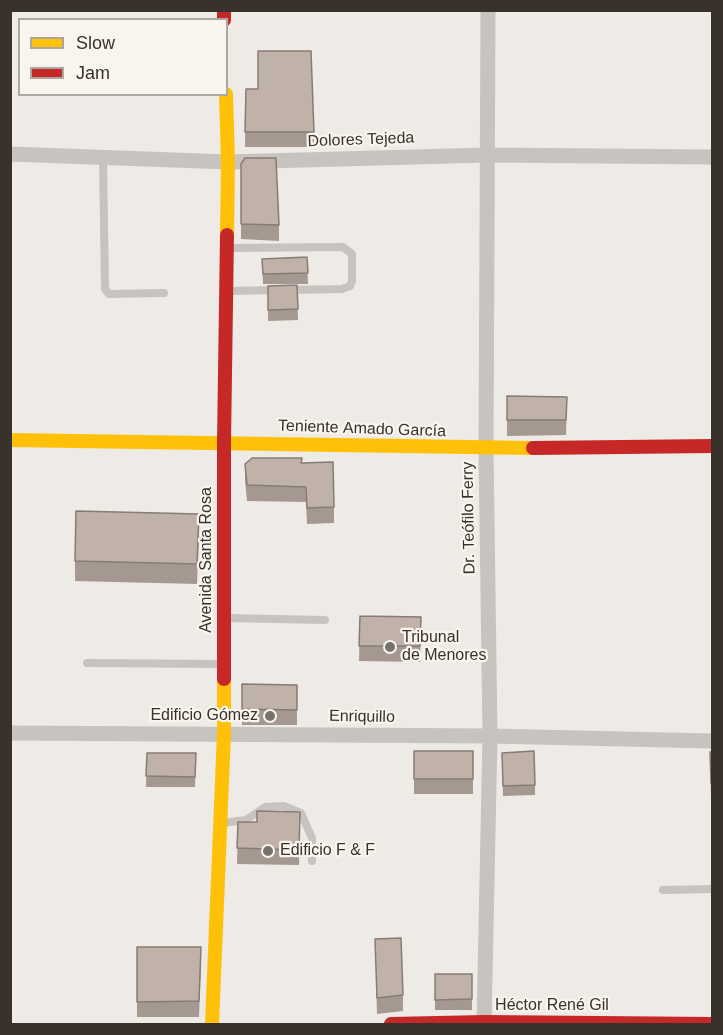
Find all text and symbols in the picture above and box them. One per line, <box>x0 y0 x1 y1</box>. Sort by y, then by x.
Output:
legend <box>18 18 228 96</box>
text: Slow <box>76 33 115 53</box>
text: Jam <box>76 63 110 83</box>
street label: Dolores Tejeda <box>307 129 415 151</box>
street label: Teniente Amado García <box>278 416 446 442</box>
street label: Dr. Teófilo Ferry <box>458 461 480 575</box>
street label: Avenida Santa Rosa <box>197 487 217 633</box>
place label: Tribunal de Menores <box>402 628 486 666</box>
marker: Tribunal de Menores <box>383 640 397 654</box>
place label: Edificio Gómez <box>150 706 258 726</box>
street label: Enriquillo <box>329 707 395 727</box>
marker: Edificio Gómez <box>263 709 277 723</box>
place label: Edificio F & F <box>280 841 375 861</box>
marker: Edificio F & F <box>261 844 275 858</box>
street label: Héctor René Gil <box>495 996 609 1016</box>

